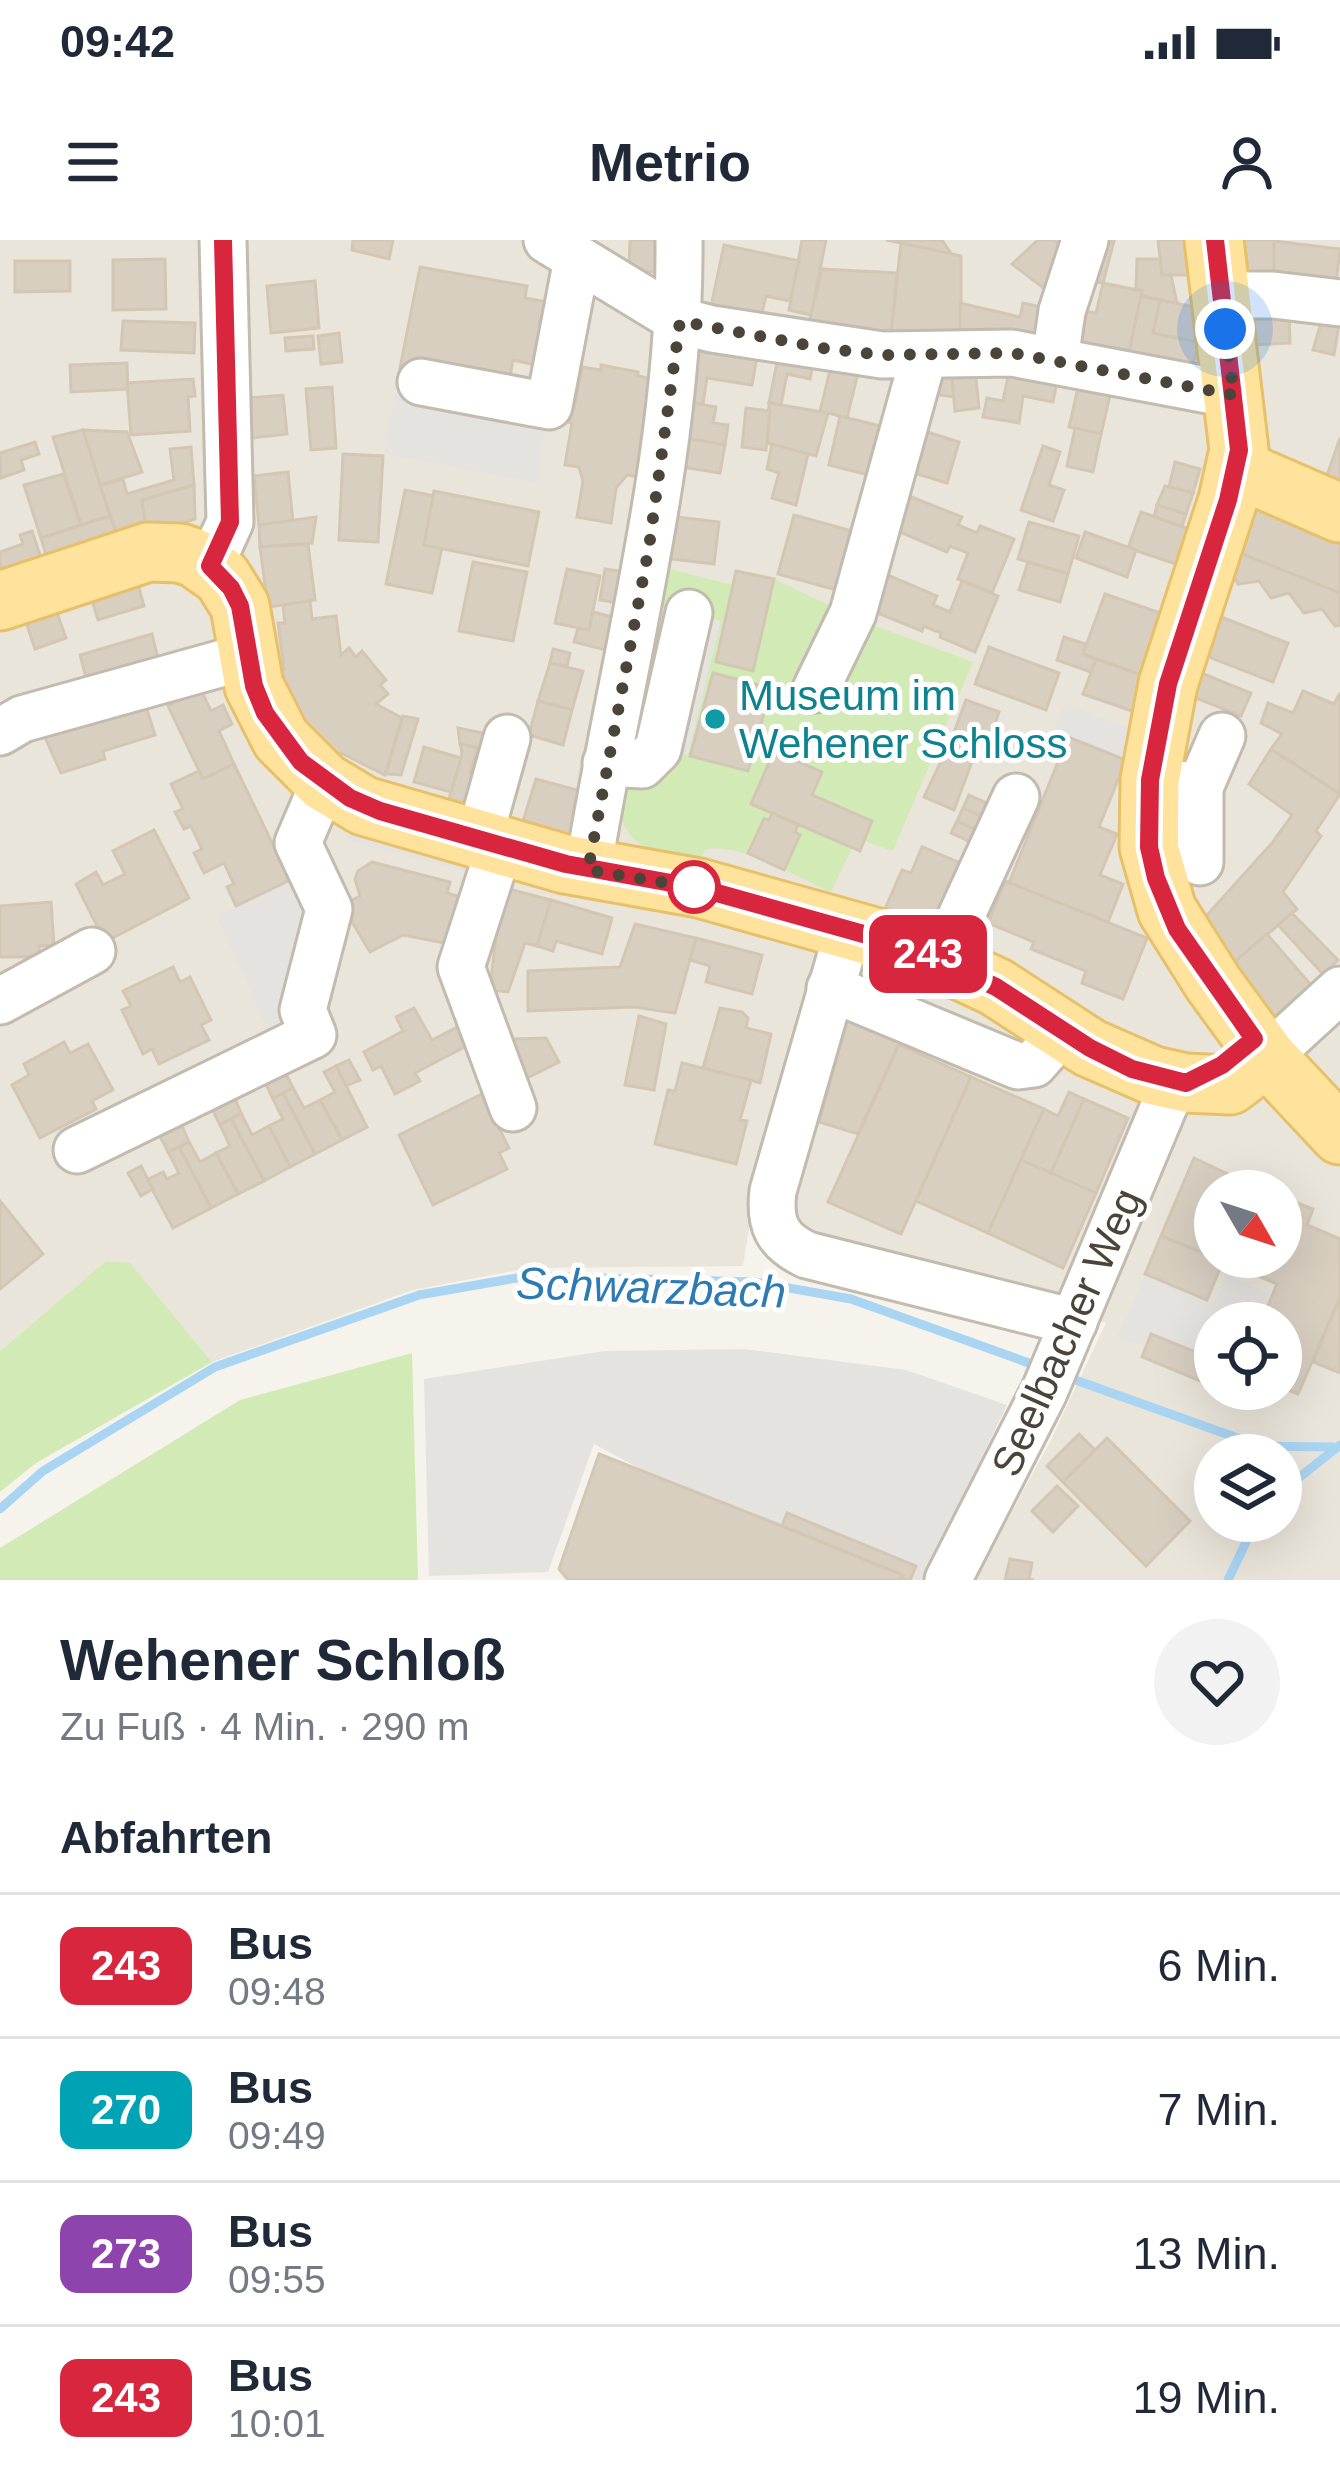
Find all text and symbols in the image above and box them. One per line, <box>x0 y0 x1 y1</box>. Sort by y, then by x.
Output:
text: 09:42 <box>60 16 175 67</box>
icon: menu <box>60 129 126 195</box>
icon: person <box>1214 129 1280 195</box>
text: Metrio <box>589 132 751 192</box>
your location <box>1195 299 1255 359</box>
place label: Museum im Wehener Schloss <box>739 672 1067 767</box>
marker: Museum im Wehener Schloss <box>702 706 728 732</box>
unlabelled marker <box>669 862 719 912</box>
line badge: 243 <box>859 915 997 993</box>
text: 243 <box>893 930 963 977</box>
north arrow <box>1194 1170 1302 1278</box>
map controls <box>1194 1170 1302 1542</box>
street label: Seelbacher Weg <box>982 1181 1151 1483</box>
water label: Schwarzbach <box>515 1257 787 1318</box>
button: locate <box>1194 1302 1302 1410</box>
button: layers <box>1194 1434 1302 1542</box>
button: heart <box>1154 1619 1280 1745</box>
text: Wehener Schloß <box>60 1628 506 1692</box>
text: Zu Fuß · 4 Min. · 290 m <box>60 1705 470 1748</box>
text: Abfahrten <box>60 1812 273 1863</box>
text: Bus <box>228 1918 313 1969</box>
text: 6 Min. <box>1157 1940 1280 1991</box>
text: 243 <box>91 1942 161 1989</box>
text: 09:48 <box>228 1970 326 2013</box>
text: Bus <box>228 2062 313 2113</box>
text: 7 Min. <box>1157 2084 1280 2135</box>
text: 270 <box>91 2086 161 2133</box>
text: 09:49 <box>228 2114 326 2157</box>
text: Bus <box>228 2206 313 2257</box>
text: 13 Min. <box>1132 2228 1280 2279</box>
text: 273 <box>91 2230 161 2277</box>
text: 09:55 <box>228 2258 326 2301</box>
text: Bus <box>228 2350 313 2401</box>
text: 19 Min. <box>1132 2372 1280 2423</box>
text: 243 <box>91 2374 161 2421</box>
text: 10:01 <box>228 2402 326 2445</box>

